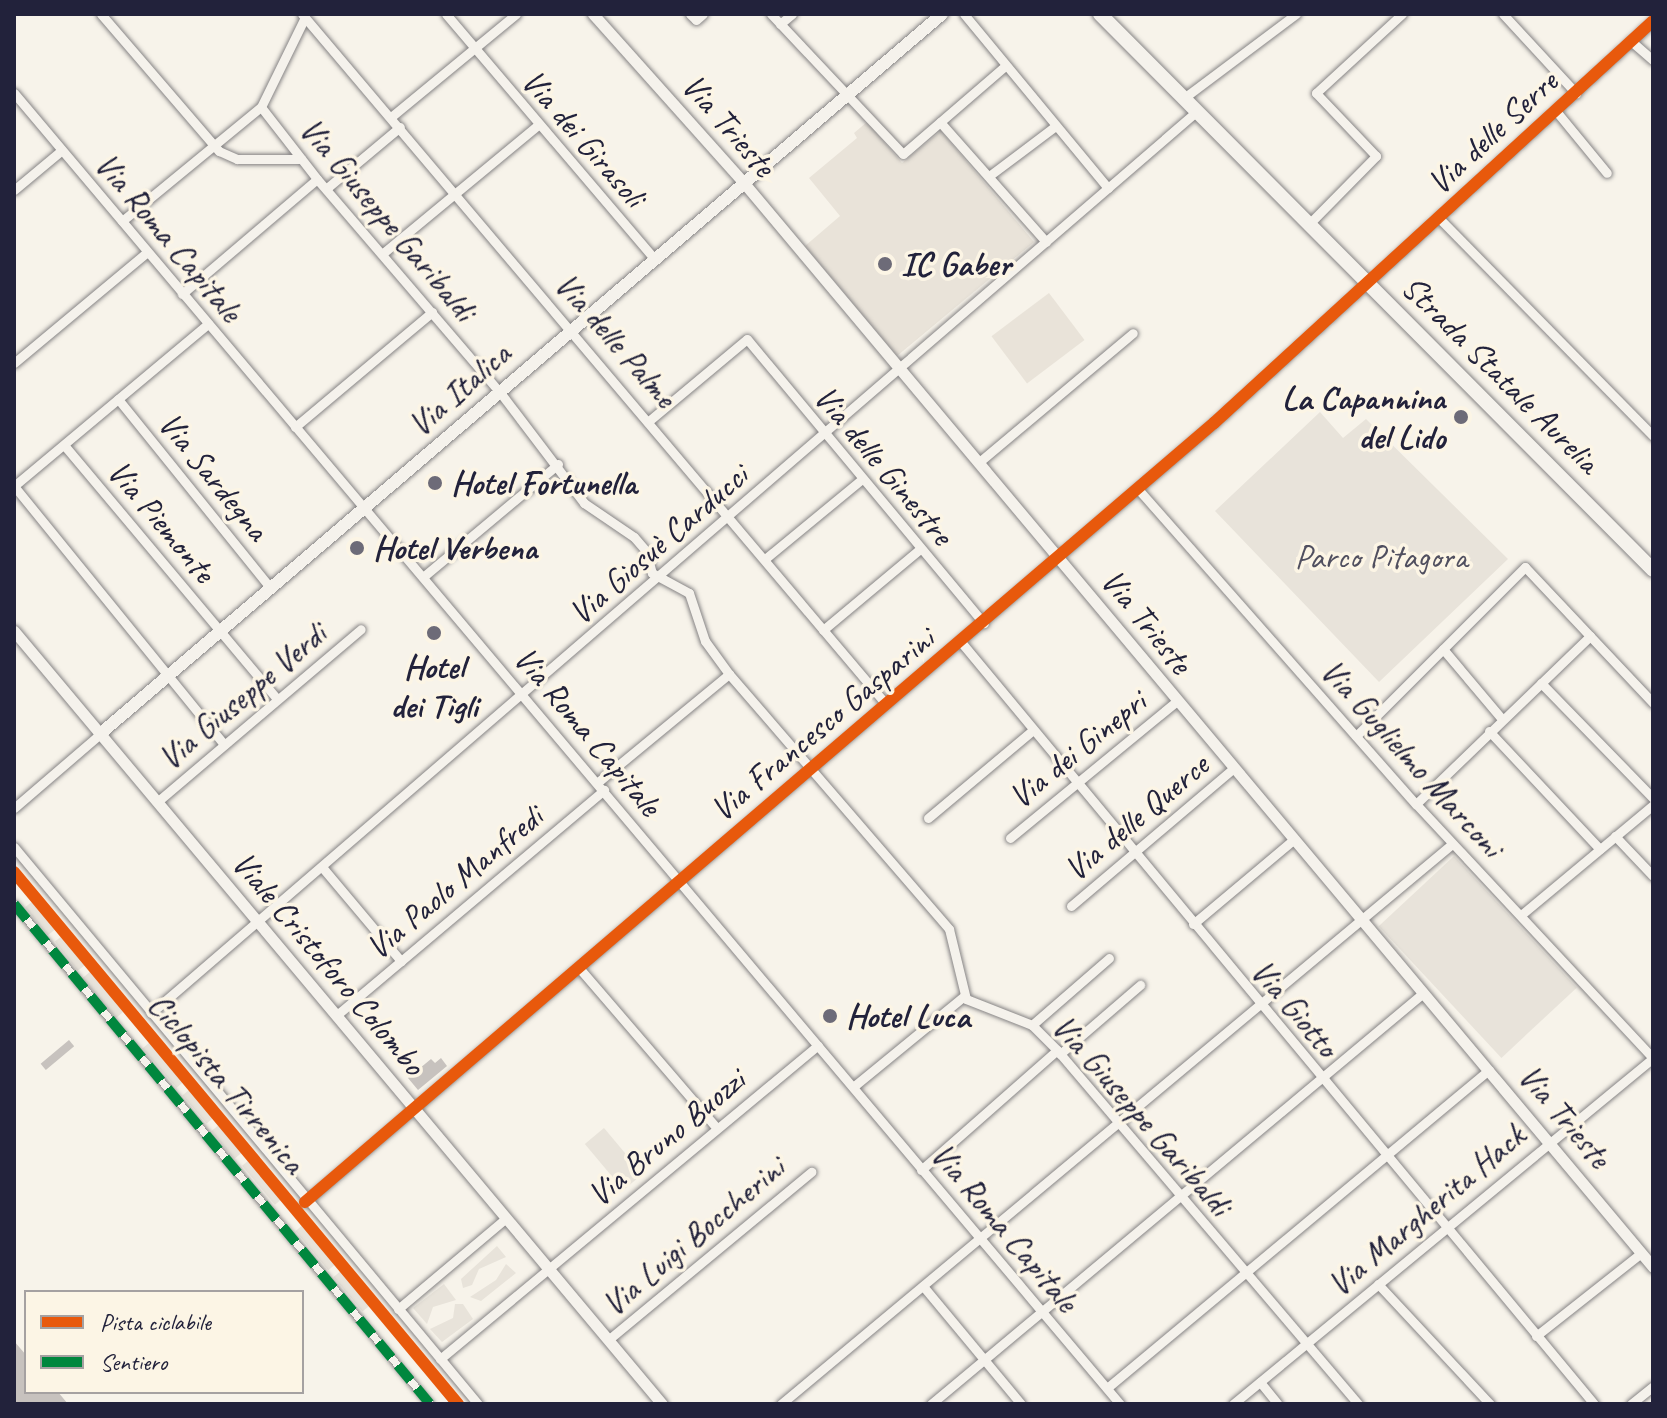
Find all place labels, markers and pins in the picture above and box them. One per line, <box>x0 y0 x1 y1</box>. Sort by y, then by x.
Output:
place label: IC Gaber <box>901 244 1010 284</box>
marker: IC Gaber <box>876 255 894 273</box>
place label: La Capannina del Lido <box>1280 377 1445 456</box>
marker: La Capannina del Lido <box>1452 408 1470 426</box>
place label: Hotel Fortunella <box>451 463 637 503</box>
marker: Hotel Fortunella <box>426 474 444 492</box>
place label: Hotel Verbena <box>373 528 537 568</box>
marker: Hotel Verbena <box>348 539 366 557</box>
marker: Hotel dei Tigli <box>425 624 443 642</box>
place label: Hotel dei Tigli <box>390 646 478 726</box>
place label: Hotel Luca <box>846 996 967 1036</box>
marker: Hotel Luca <box>821 1007 839 1025</box>

